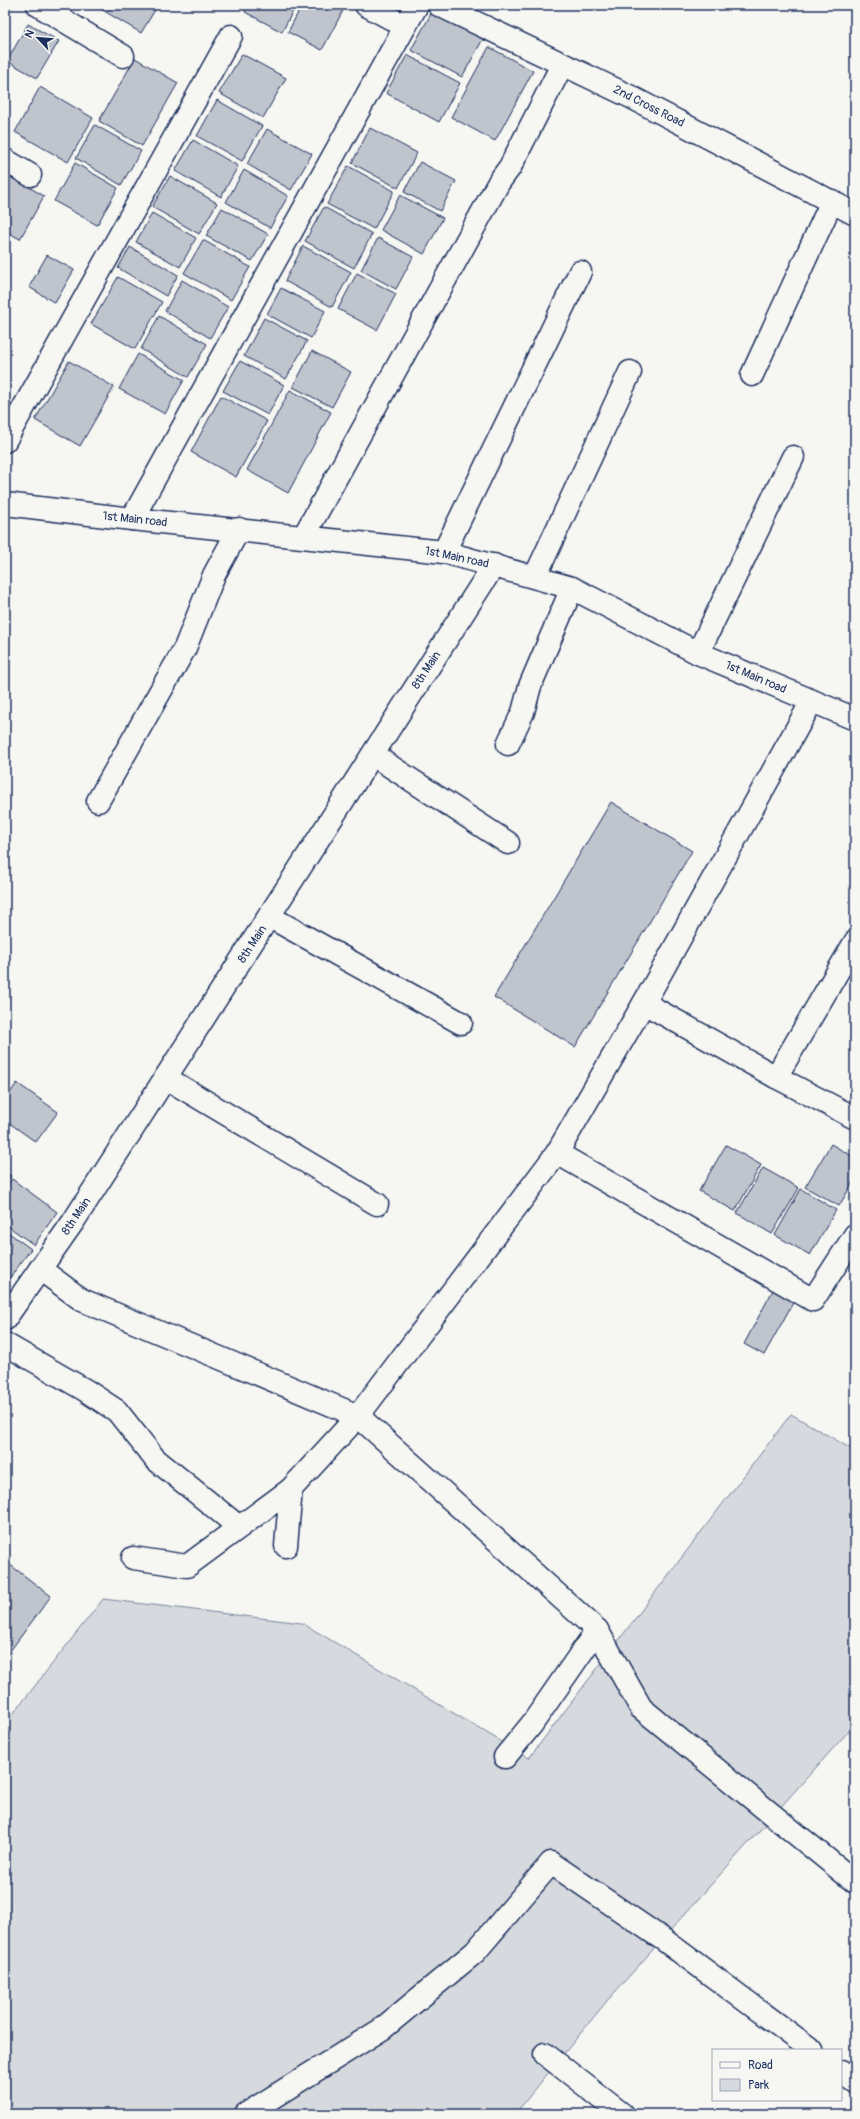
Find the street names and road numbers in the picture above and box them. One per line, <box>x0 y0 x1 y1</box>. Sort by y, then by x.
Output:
street label: 2nd Cross Road <box>611 82 687 131</box>
street label: 1st Main road <box>102 509 168 530</box>
street label: 1st Main road <box>424 543 490 572</box>
street label: 8th Main <box>409 648 444 692</box>
street label: 1st Main road <box>723 658 789 697</box>
street label: 8th Main <box>235 922 270 966</box>
street label: 8th Main <box>58 1194 95 1238</box>

